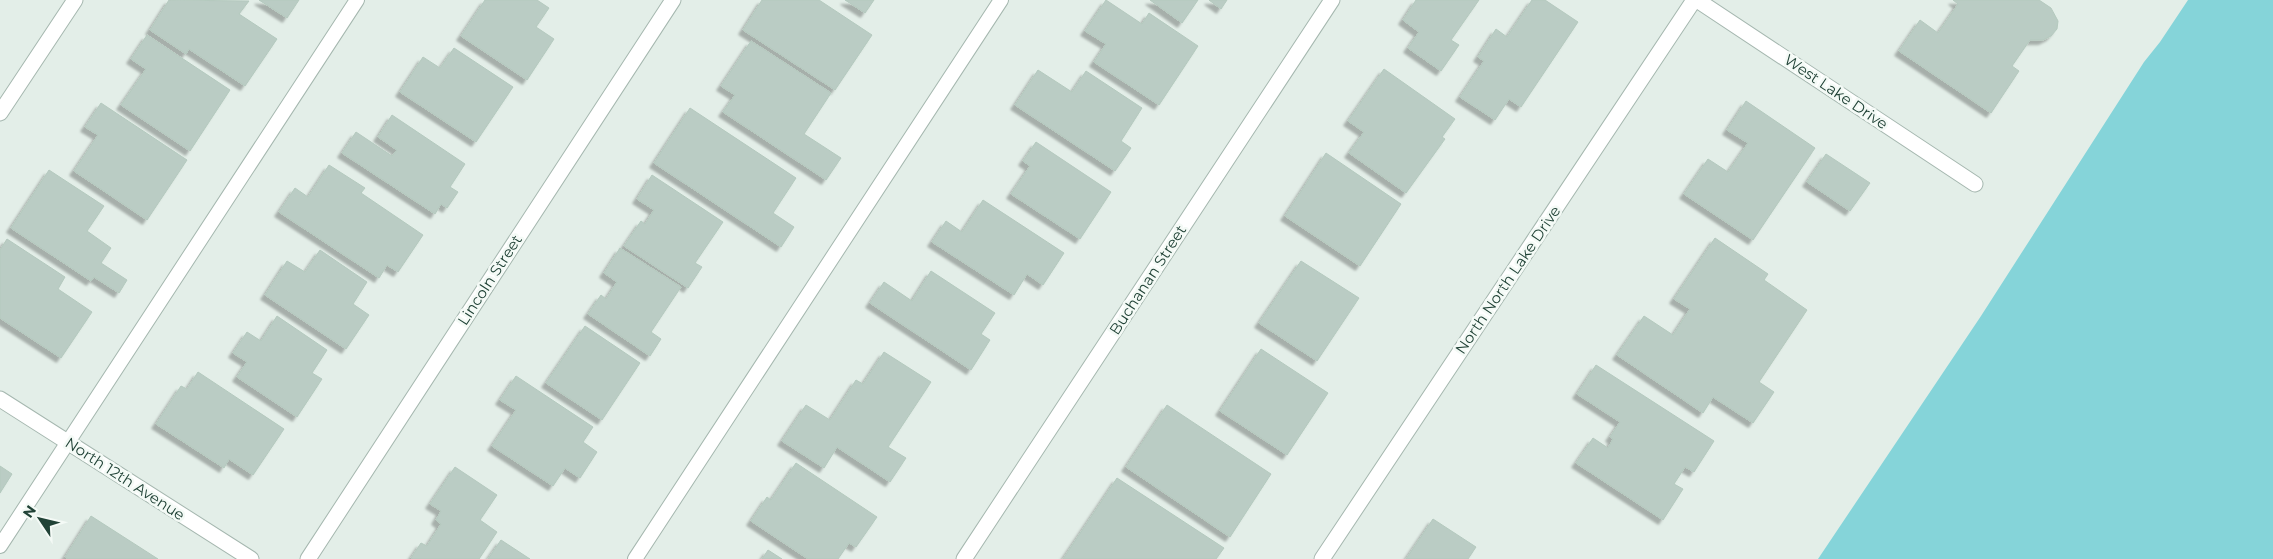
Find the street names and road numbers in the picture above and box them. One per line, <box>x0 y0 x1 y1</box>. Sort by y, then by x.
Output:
street label: West Lake Drive <box>1781 50 1892 133</box>
street label: North North Lake Drive <box>1451 202 1564 357</box>
street label: Buchanan Street <box>1105 221 1190 338</box>
street label: Lincoln Street <box>453 231 526 329</box>
street label: North 12th Avenue <box>62 433 189 524</box>

